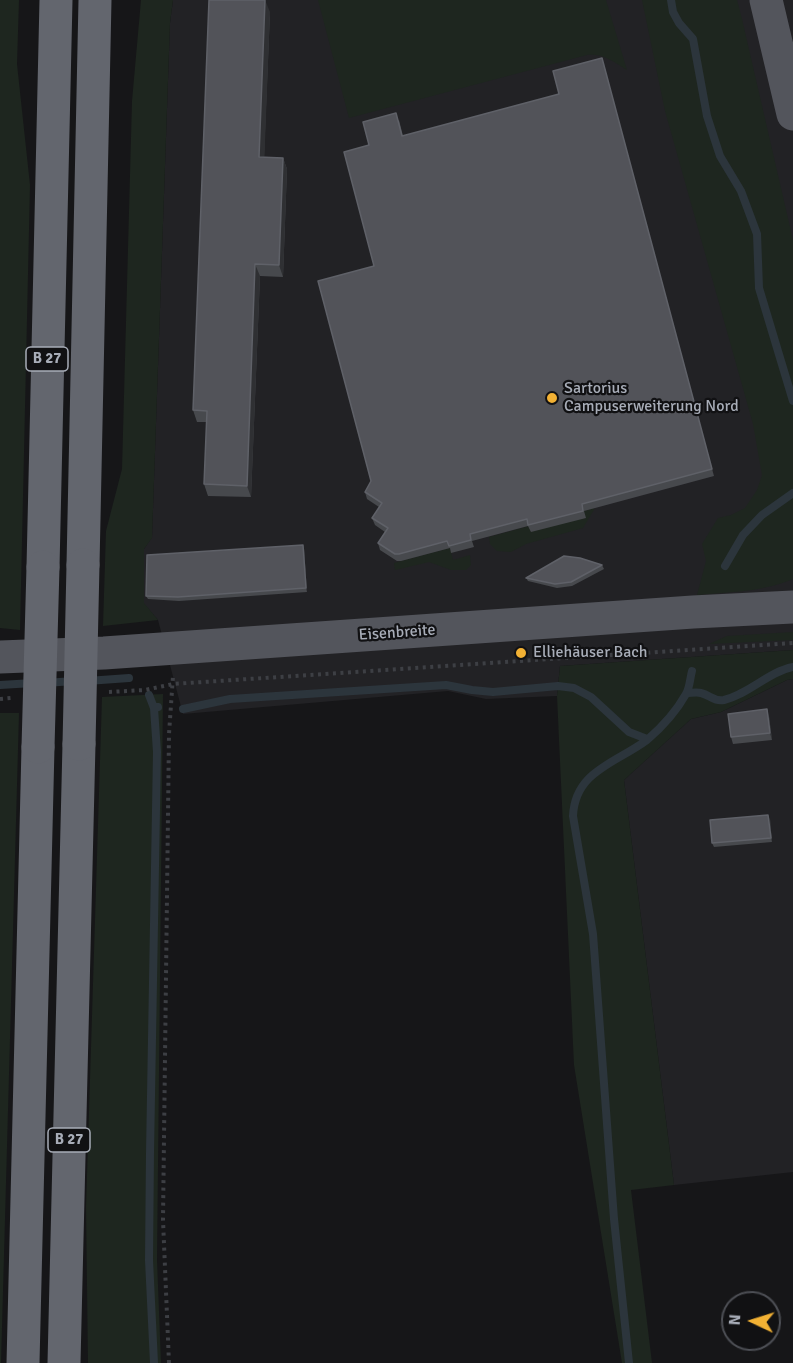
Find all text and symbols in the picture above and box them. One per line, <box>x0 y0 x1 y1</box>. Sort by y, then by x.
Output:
road number: B 27 <box>26 347 68 371</box>
place label: Sartorius Campuserweiterung Nord <box>564 379 739 417</box>
marker: Sartorius Campuserweiterung Nord <box>545 391 559 405</box>
street label: Eisenbreite <box>358 621 436 645</box>
place label: Elliehäuser Bach <box>533 643 648 663</box>
marker: Elliehäuser Bach <box>514 646 528 660</box>
road number: B 27 <box>48 1128 90 1152</box>
north arrow <box>721 1291 781 1351</box>
text: N <box>725 1314 745 1326</box>

